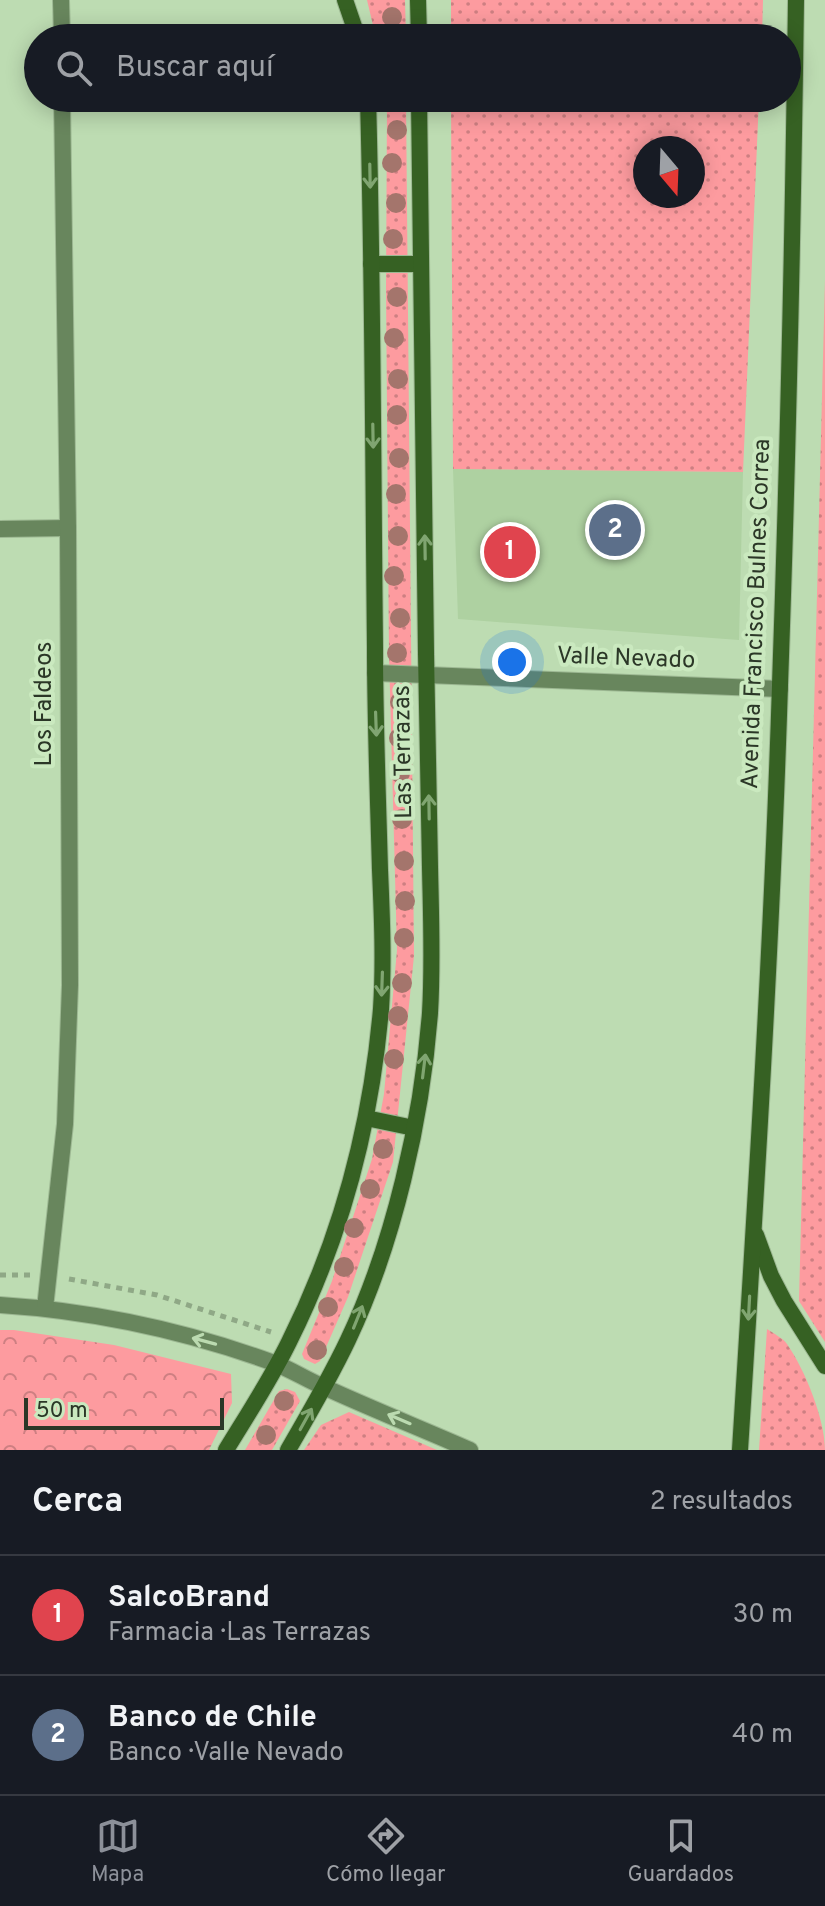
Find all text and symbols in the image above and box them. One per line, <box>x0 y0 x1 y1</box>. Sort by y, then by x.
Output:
search box <box>24 24 801 112</box>
icon: search <box>52 46 96 90</box>
text: Buscar aquí <box>116 50 274 87</box>
north arrow <box>633 136 705 208</box>
one-way arrow <box>362 162 378 189</box>
one-way arrow <box>365 422 380 449</box>
street label: Avenida Francisco Bulnes Correa <box>736 438 778 790</box>
pin: 2 <box>589 500 641 560</box>
pin: 1 <box>484 522 536 582</box>
one-way arrow <box>417 534 433 561</box>
street label: Los Faldeos <box>30 641 60 767</box>
your location <box>492 642 532 682</box>
street label: Valle Nevado <box>556 642 696 676</box>
street label: Las Terrazas <box>388 685 420 819</box>
one-way arrow <box>369 710 384 737</box>
one-way arrow <box>421 794 437 821</box>
one-way arrow <box>374 970 389 997</box>
one-way arrow <box>417 1054 432 1080</box>
one-way arrow <box>741 1294 756 1321</box>
one-way arrow <box>351 1305 366 1330</box>
one-way arrow <box>191 1333 217 1348</box>
scale bar <box>24 1394 224 1430</box>
text: 50 m <box>36 1398 88 1425</box>
one-way arrow <box>299 1407 314 1431</box>
one-way arrow <box>387 1411 412 1426</box>
text: Cerca <box>32 1481 123 1524</box>
text: 2 resultados <box>650 1486 793 1519</box>
text: SalcoBrand <box>108 1580 270 1617</box>
text: 1 <box>53 1599 63 1632</box>
text: 30 m <box>733 1599 793 1632</box>
text: Farmacia · Las Terrazas <box>108 1617 371 1650</box>
text: Banco de Chile <box>108 1700 317 1737</box>
text: 2 <box>50 1719 66 1752</box>
text: 40 m <box>732 1719 793 1752</box>
text: Banco · Valle Nevado <box>108 1737 344 1770</box>
tab: Mapa <box>91 1814 144 1889</box>
tab: Cómo llegar <box>326 1814 446 1889</box>
tab: Guardados <box>628 1814 734 1889</box>

